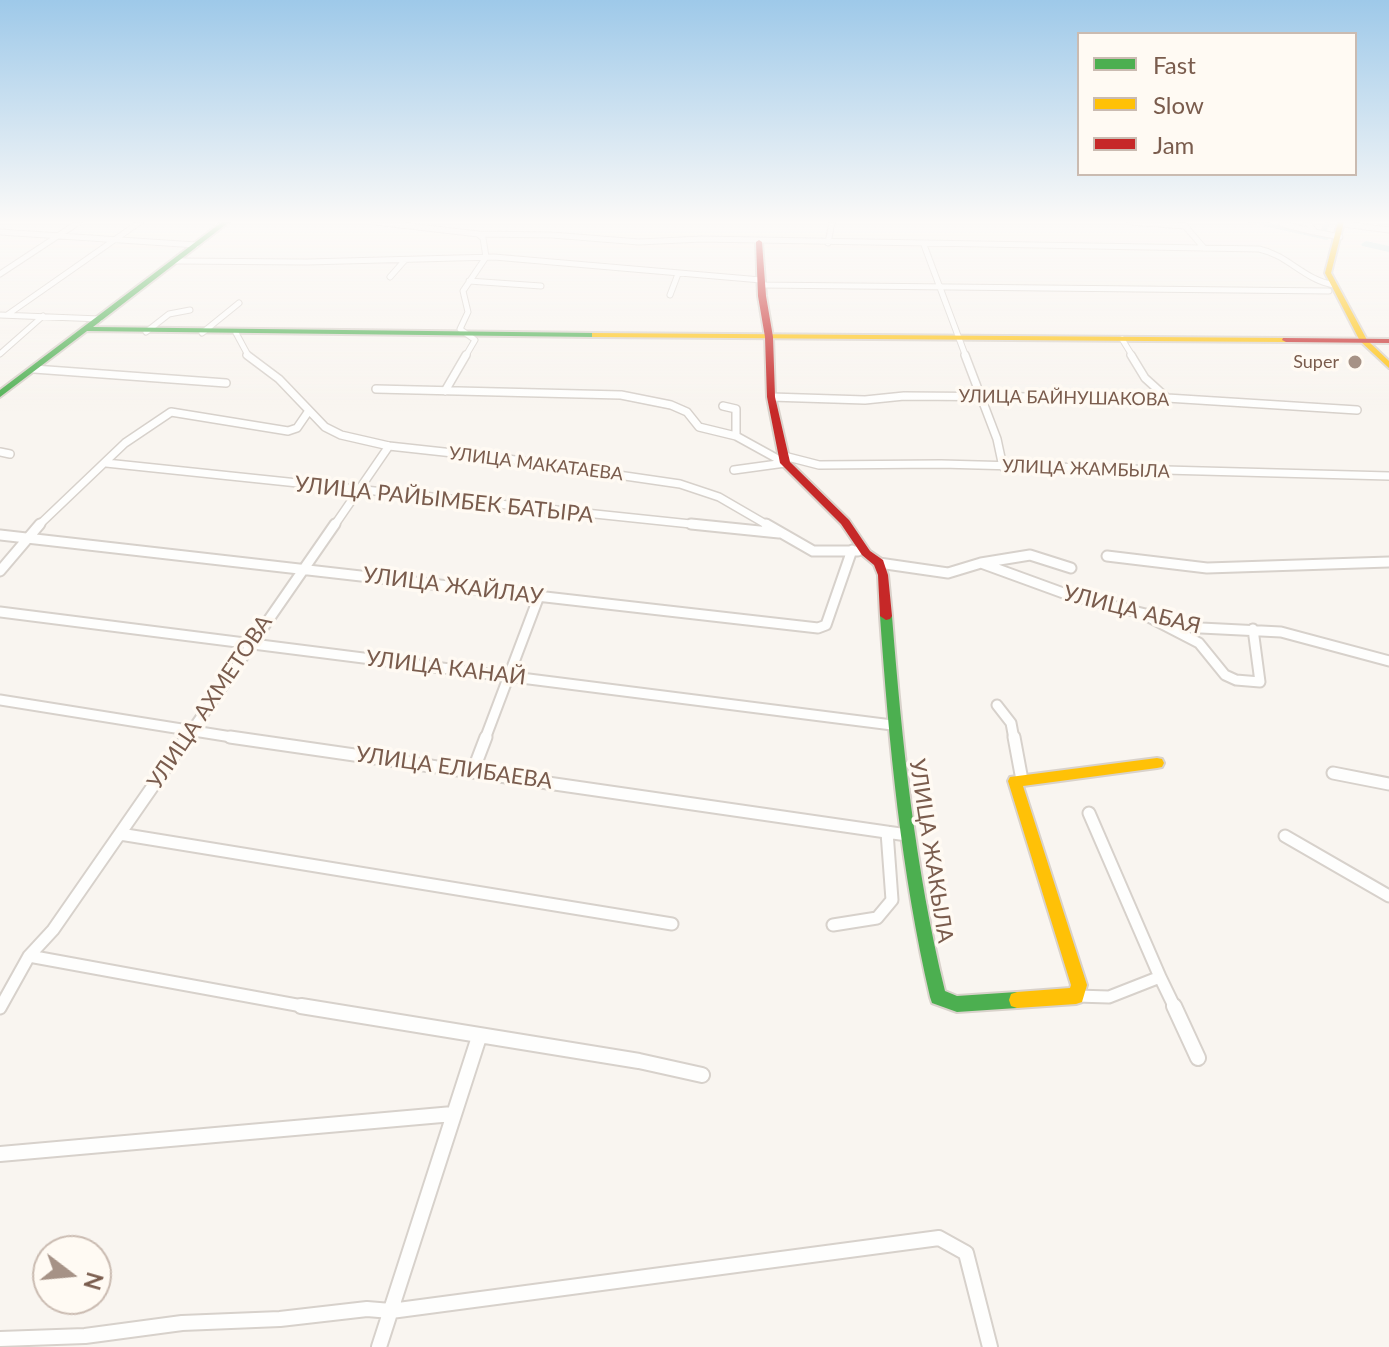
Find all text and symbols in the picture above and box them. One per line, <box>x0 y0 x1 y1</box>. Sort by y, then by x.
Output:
legend <box>1077 32 1357 176</box>
text: Fast <box>1153 50 1196 79</box>
text: Slow <box>1153 90 1204 119</box>
text: Jam <box>1153 130 1194 159</box>
place label: Super <box>1293 351 1339 373</box>
marker: Super <box>1346 353 1364 371</box>
street label: УЛИЦА БАЙНУШАКОВА <box>958 385 1170 411</box>
street label: УЛИЦА МАКАТАЕВА <box>448 443 624 485</box>
street label: УЛИЦА ЖАМБЫЛА <box>1002 455 1170 483</box>
street label: УЛИЦА РАЙЫМБЕК БАТЫРА <box>293 471 595 529</box>
street label: УЛИЦА ЖАЙЛАУ <box>361 562 545 610</box>
street label: УЛИЦА АБАЯ <box>1061 580 1203 640</box>
street label: УЛИЦА АХМЕТОВА <box>142 610 278 794</box>
street label: УЛИЦА КАНАЙ <box>365 645 527 691</box>
street label: УЛИЦА ЕЛИБАЕВА <box>354 741 554 795</box>
street label: УЛИЦА ЖАКЫЛА <box>903 757 959 945</box>
north arrow <box>32 1235 112 1315</box>
text: N <box>78 1269 109 1293</box>

